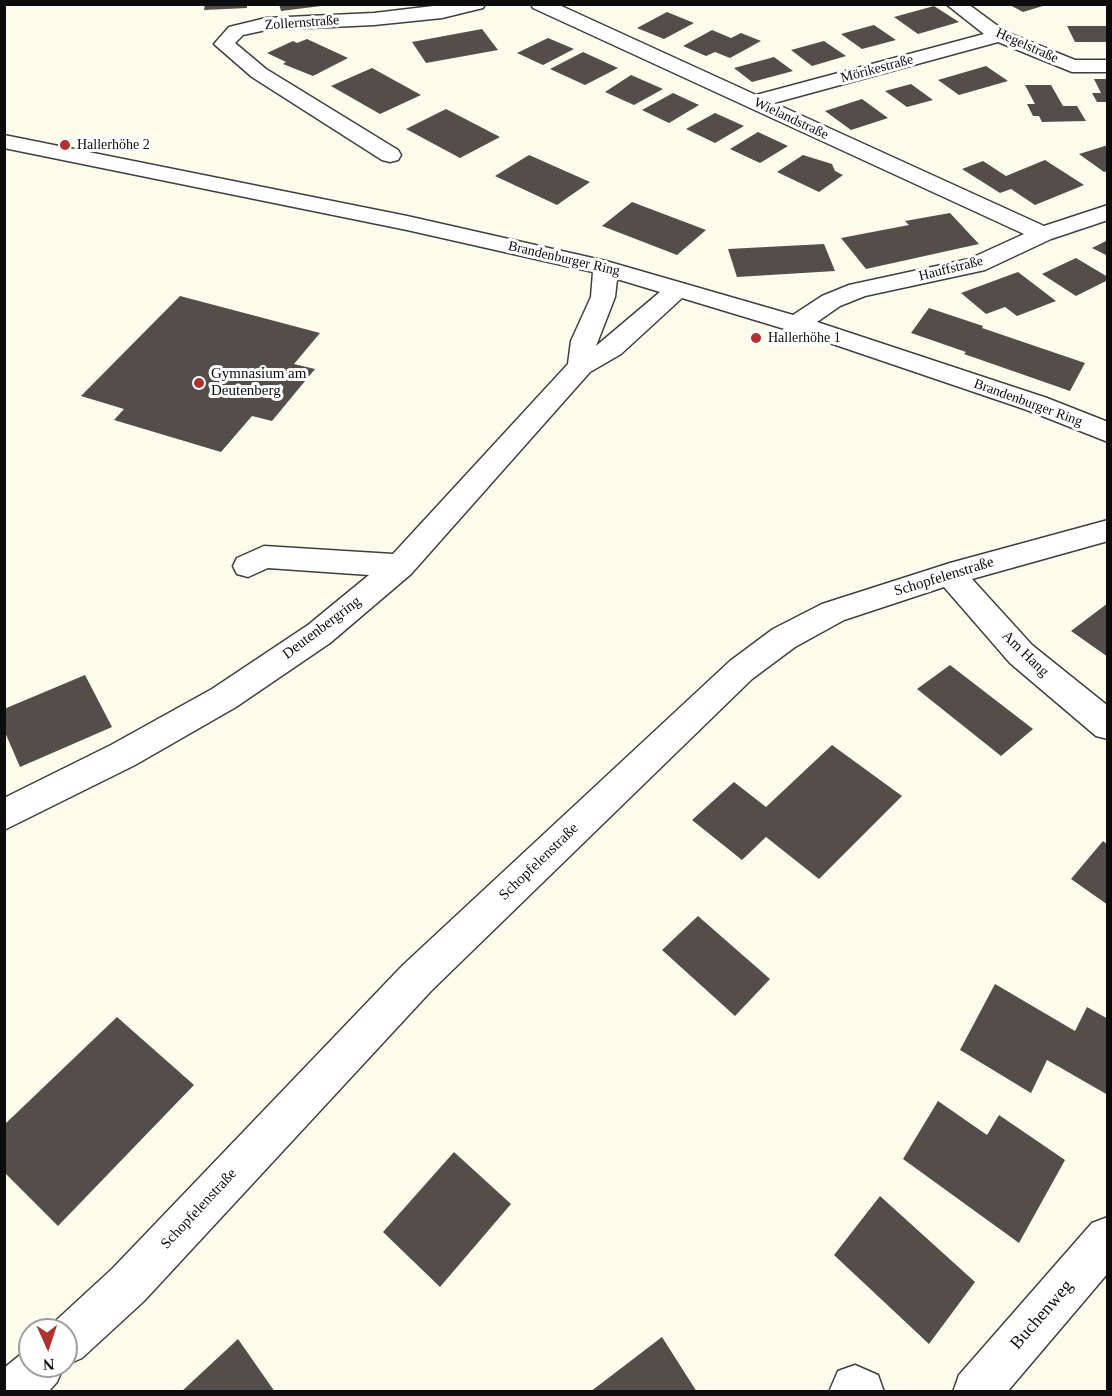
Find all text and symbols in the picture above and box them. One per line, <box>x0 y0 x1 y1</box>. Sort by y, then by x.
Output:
street label: Zollernstraße <box>264 12 340 34</box>
street label: Hegelstraße <box>993 25 1061 67</box>
street label: Mörikestraße <box>839 51 915 87</box>
street label: Wielandstraße <box>751 94 831 144</box>
place label: Hallerhöhe 2 <box>77 137 150 153</box>
marker: Hallerhöhe 2 <box>58 138 72 152</box>
street label: Brandenburger Ring <box>506 238 622 280</box>
street label: Hauffstraße <box>917 253 985 285</box>
place label: Hallerhöhe 1 <box>768 330 841 346</box>
marker: Hallerhöhe 1 <box>749 331 763 345</box>
place label: Gymnasium am Deutenberg <box>211 365 306 400</box>
marker: Gymnasium am Deutenberg <box>192 376 206 390</box>
street label: Brandenburger Ring <box>971 376 1085 430</box>
street label: Schopfelenstraße <box>892 553 996 601</box>
street label: Deutenbergring <box>279 593 365 663</box>
street label: Am Hang <box>998 627 1052 681</box>
street label: Schopfelenstraße <box>496 820 582 904</box>
street label: Schopfelenstraße <box>157 1165 241 1253</box>
street label: Buchenweg <box>1006 1276 1078 1354</box>
north arrow <box>18 1318 78 1378</box>
text: N <box>43 1356 55 1373</box>

